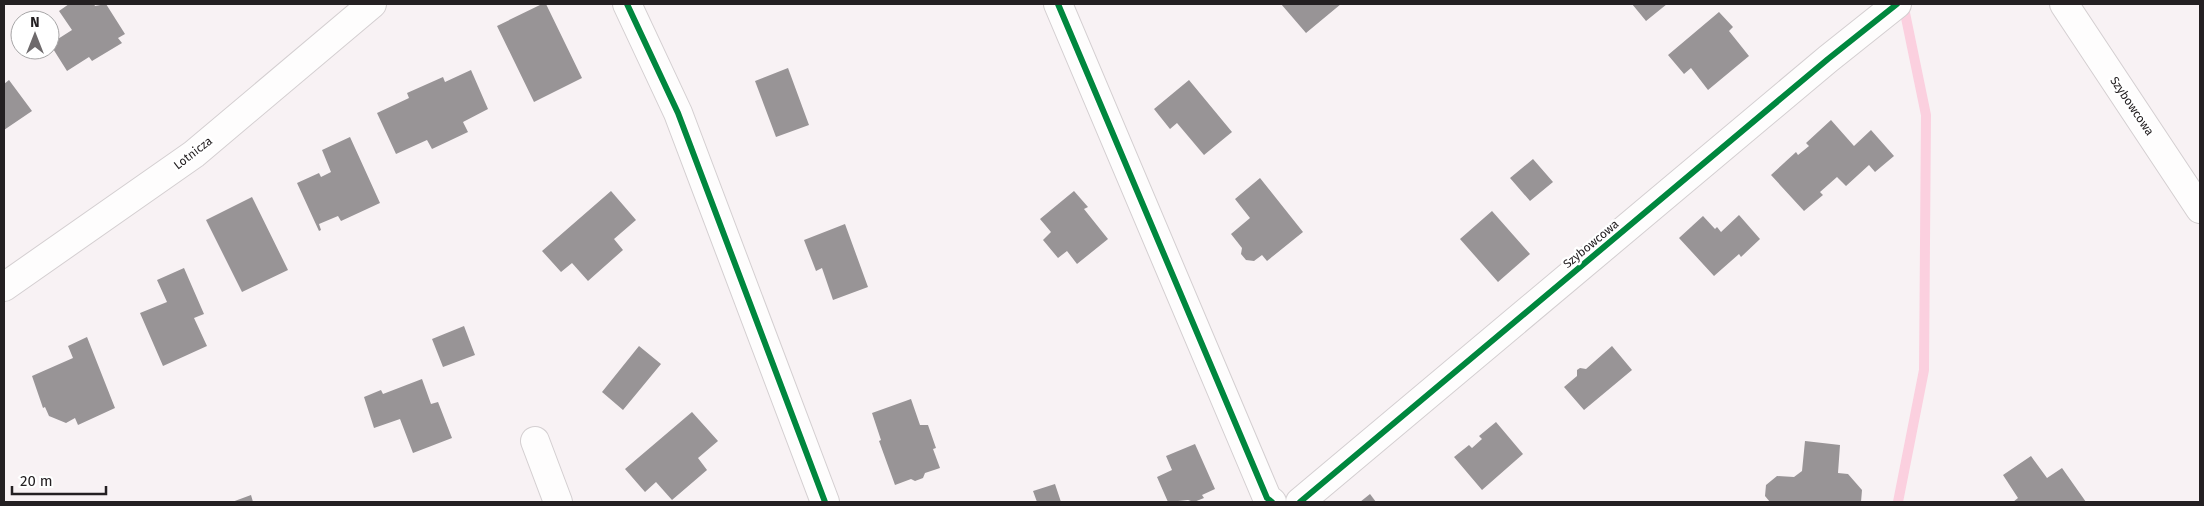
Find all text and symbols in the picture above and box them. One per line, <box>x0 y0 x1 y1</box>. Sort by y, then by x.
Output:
north arrow <box>10 10 60 60</box>
text: N <box>30 14 40 31</box>
street label: Szybowcowa <box>2107 74 2157 138</box>
street label: Lotnicza <box>171 134 215 172</box>
street label: Szybowcowa <box>1561 217 1621 271</box>
scale bar <box>12 464 106 496</box>
text: 20 m <box>20 472 53 490</box>

